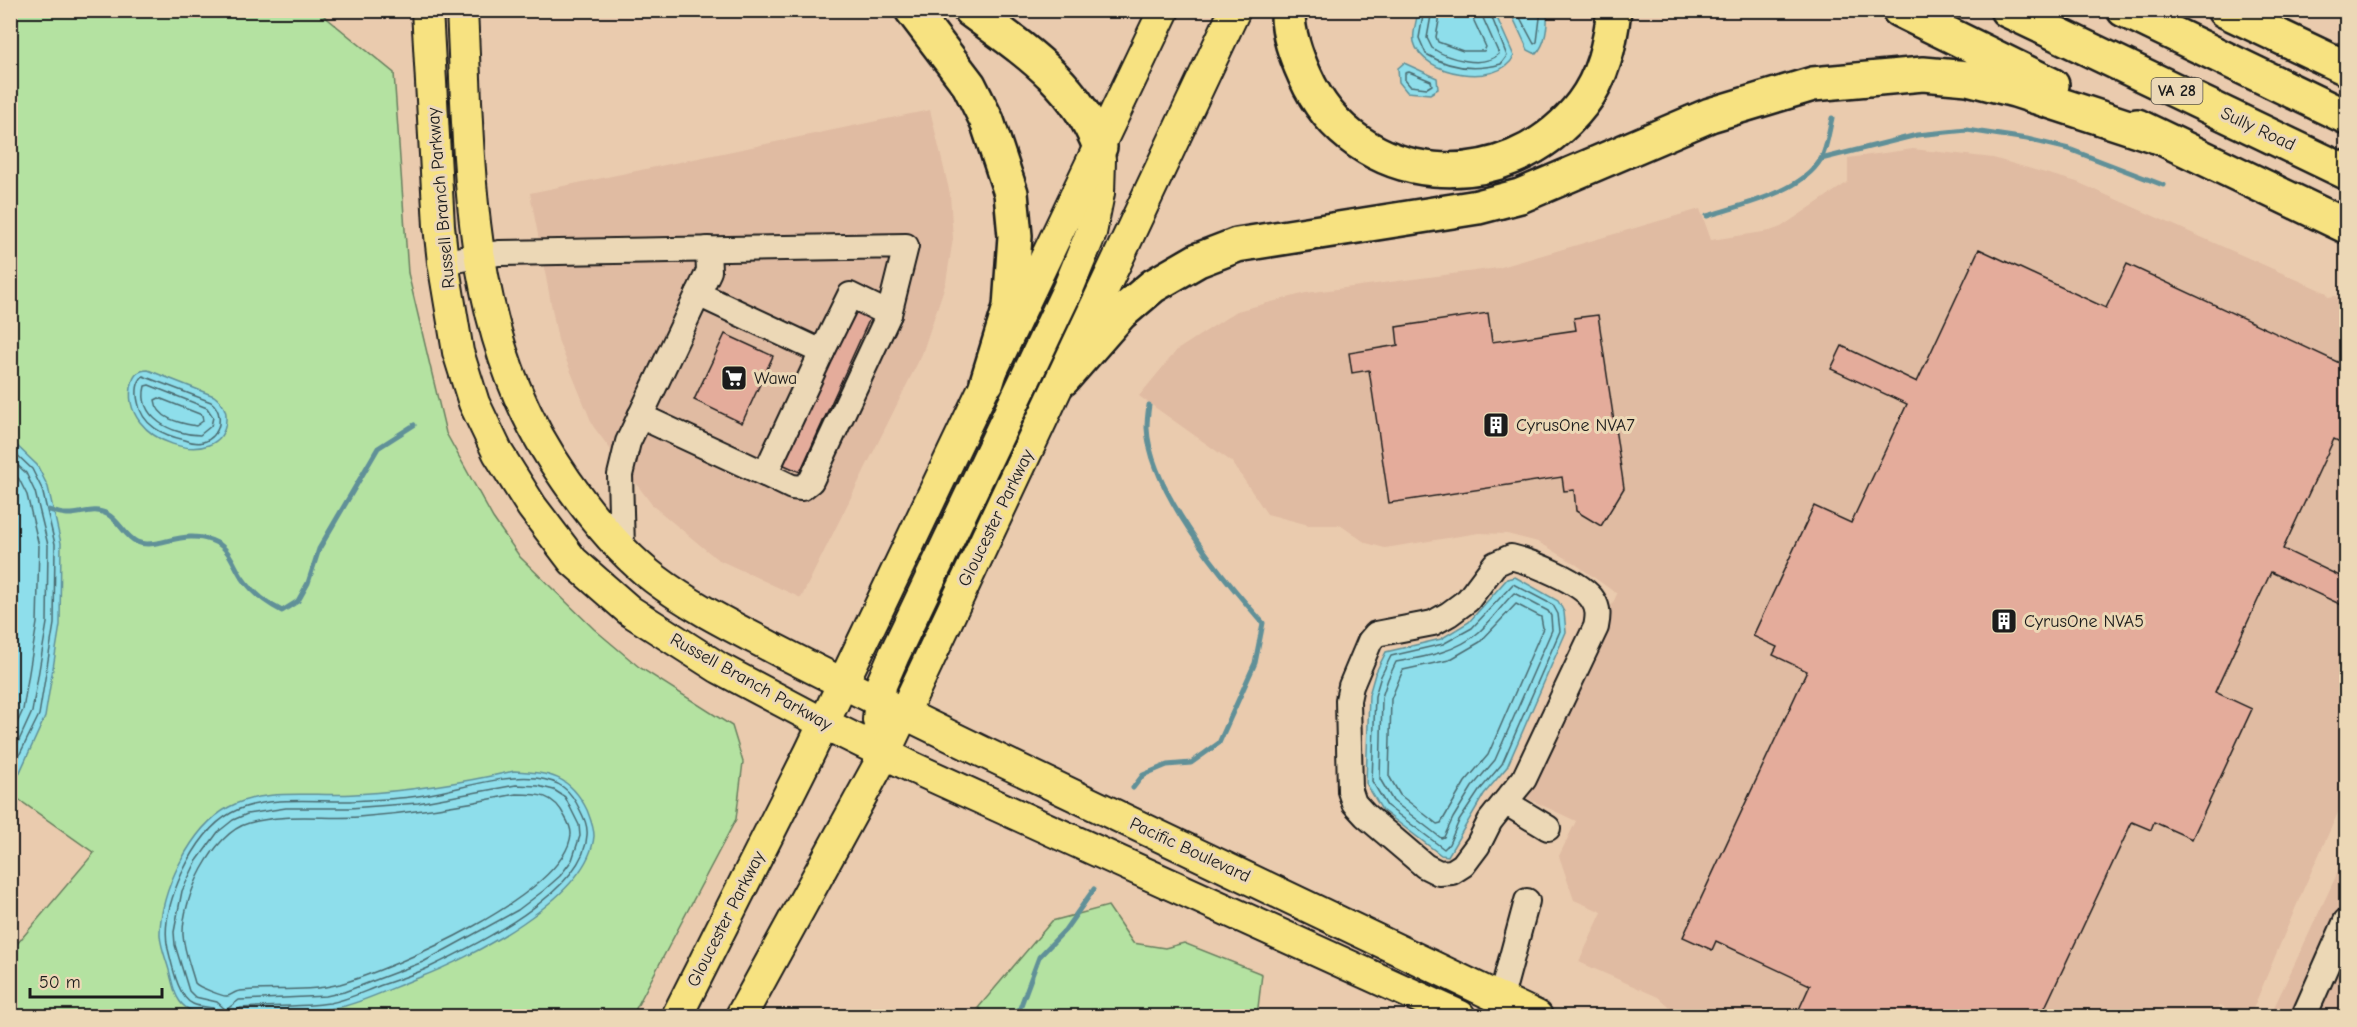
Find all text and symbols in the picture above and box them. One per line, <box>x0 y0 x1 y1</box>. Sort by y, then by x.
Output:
road number: VA 28 <box>2152 78 2202 104</box>
street label: Sully Road <box>2217 103 2299 155</box>
street label: Russell Branch Parkway <box>423 106 459 289</box>
supermarket icon: Wawa <box>719 363 749 393</box>
place label: Wawa <box>754 368 797 389</box>
building icon: CyrusOne NVA7 <box>1481 410 1511 440</box>
place label: CyrusOne NVA7 <box>1516 415 1635 436</box>
street label: Gloucester Parkway <box>954 445 1039 590</box>
building icon: CyrusOne NVA5 <box>1989 606 2019 636</box>
place label: CyrusOne NVA5 <box>2024 611 2144 632</box>
street label: Russell Branch Parkway <box>667 629 836 736</box>
street label: Pacific Boulevard <box>1126 813 1254 887</box>
street label: Gloucester Parkway <box>683 847 770 990</box>
scale bar <box>30 961 162 999</box>
text: 50 m <box>39 972 81 993</box>

